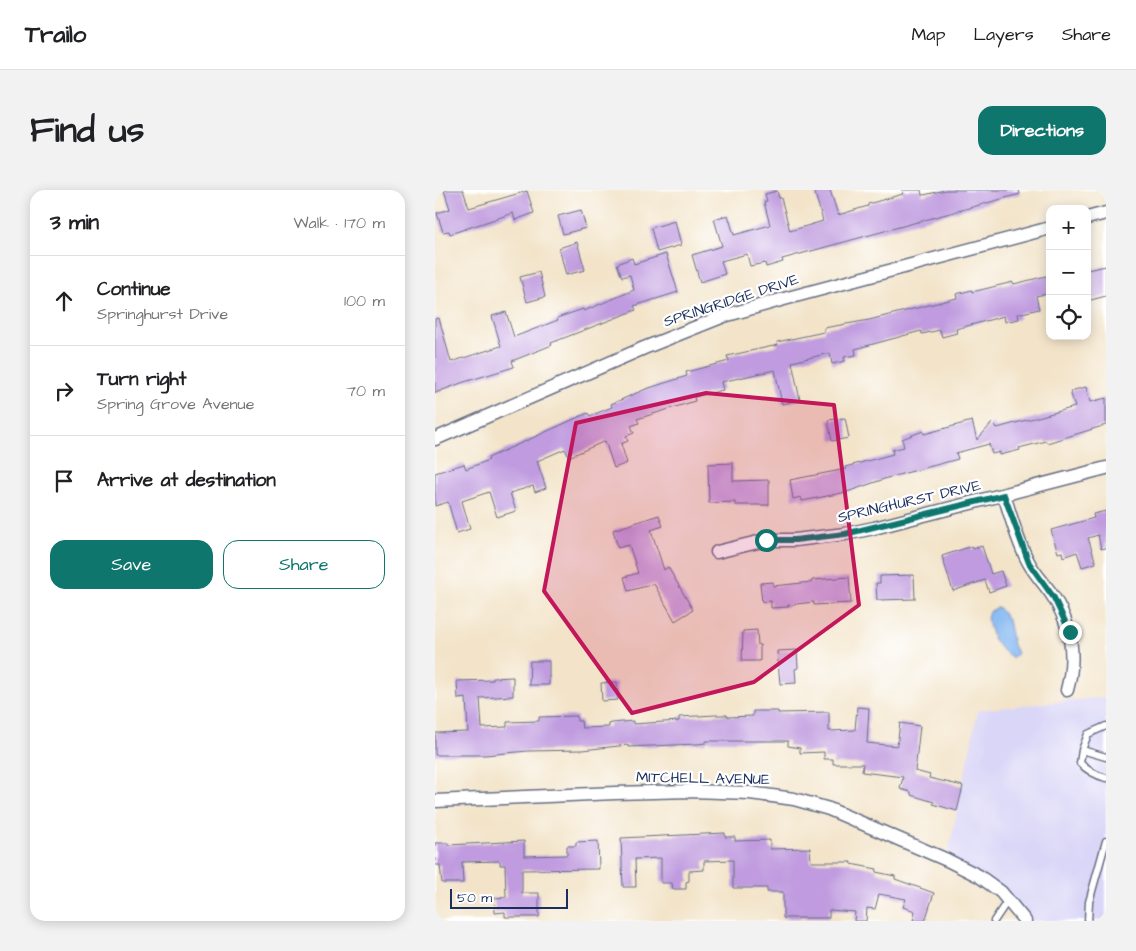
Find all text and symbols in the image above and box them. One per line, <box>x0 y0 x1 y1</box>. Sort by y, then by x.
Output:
text: Trailo <box>25 18 86 52</box>
text: Map <box>911 22 945 47</box>
text: Layers <box>973 22 1034 47</box>
text: Share <box>1062 22 1111 47</box>
text: Find us <box>30 106 144 155</box>
button: Directions <box>978 106 1106 155</box>
map controls <box>1046 205 1091 340</box>
button: + <box>1046 205 1091 250</box>
text: 3 min <box>50 208 99 237</box>
text: Walk · 170 m <box>294 212 385 234</box>
button: − <box>1046 250 1091 295</box>
street label: SPRINGRIDGE DRIVE <box>661 269 802 332</box>
text: Continue <box>97 276 171 303</box>
icon: ahead <box>50 287 78 315</box>
text: 100 m <box>344 290 385 312</box>
button: locate <box>1046 295 1091 340</box>
text: Springhurst Drive <box>97 303 228 325</box>
text: Turn right <box>97 366 186 393</box>
icon: right <box>50 377 78 405</box>
text: 70 m <box>346 380 385 402</box>
text: Spring Grove Avenue <box>97 393 254 415</box>
icon: arrive <box>50 467 78 495</box>
text: Arrive at destination <box>97 467 276 494</box>
street label: SPRINGHURST DRIVE <box>836 475 983 528</box>
route start <box>755 529 778 552</box>
button: Save <box>50 540 213 589</box>
button: Share <box>223 540 385 589</box>
route end <box>1059 621 1082 644</box>
street label: MITCHELL AVENUE <box>636 767 770 790</box>
scale bar <box>450 886 567 909</box>
text: 50 m <box>457 888 492 908</box>

